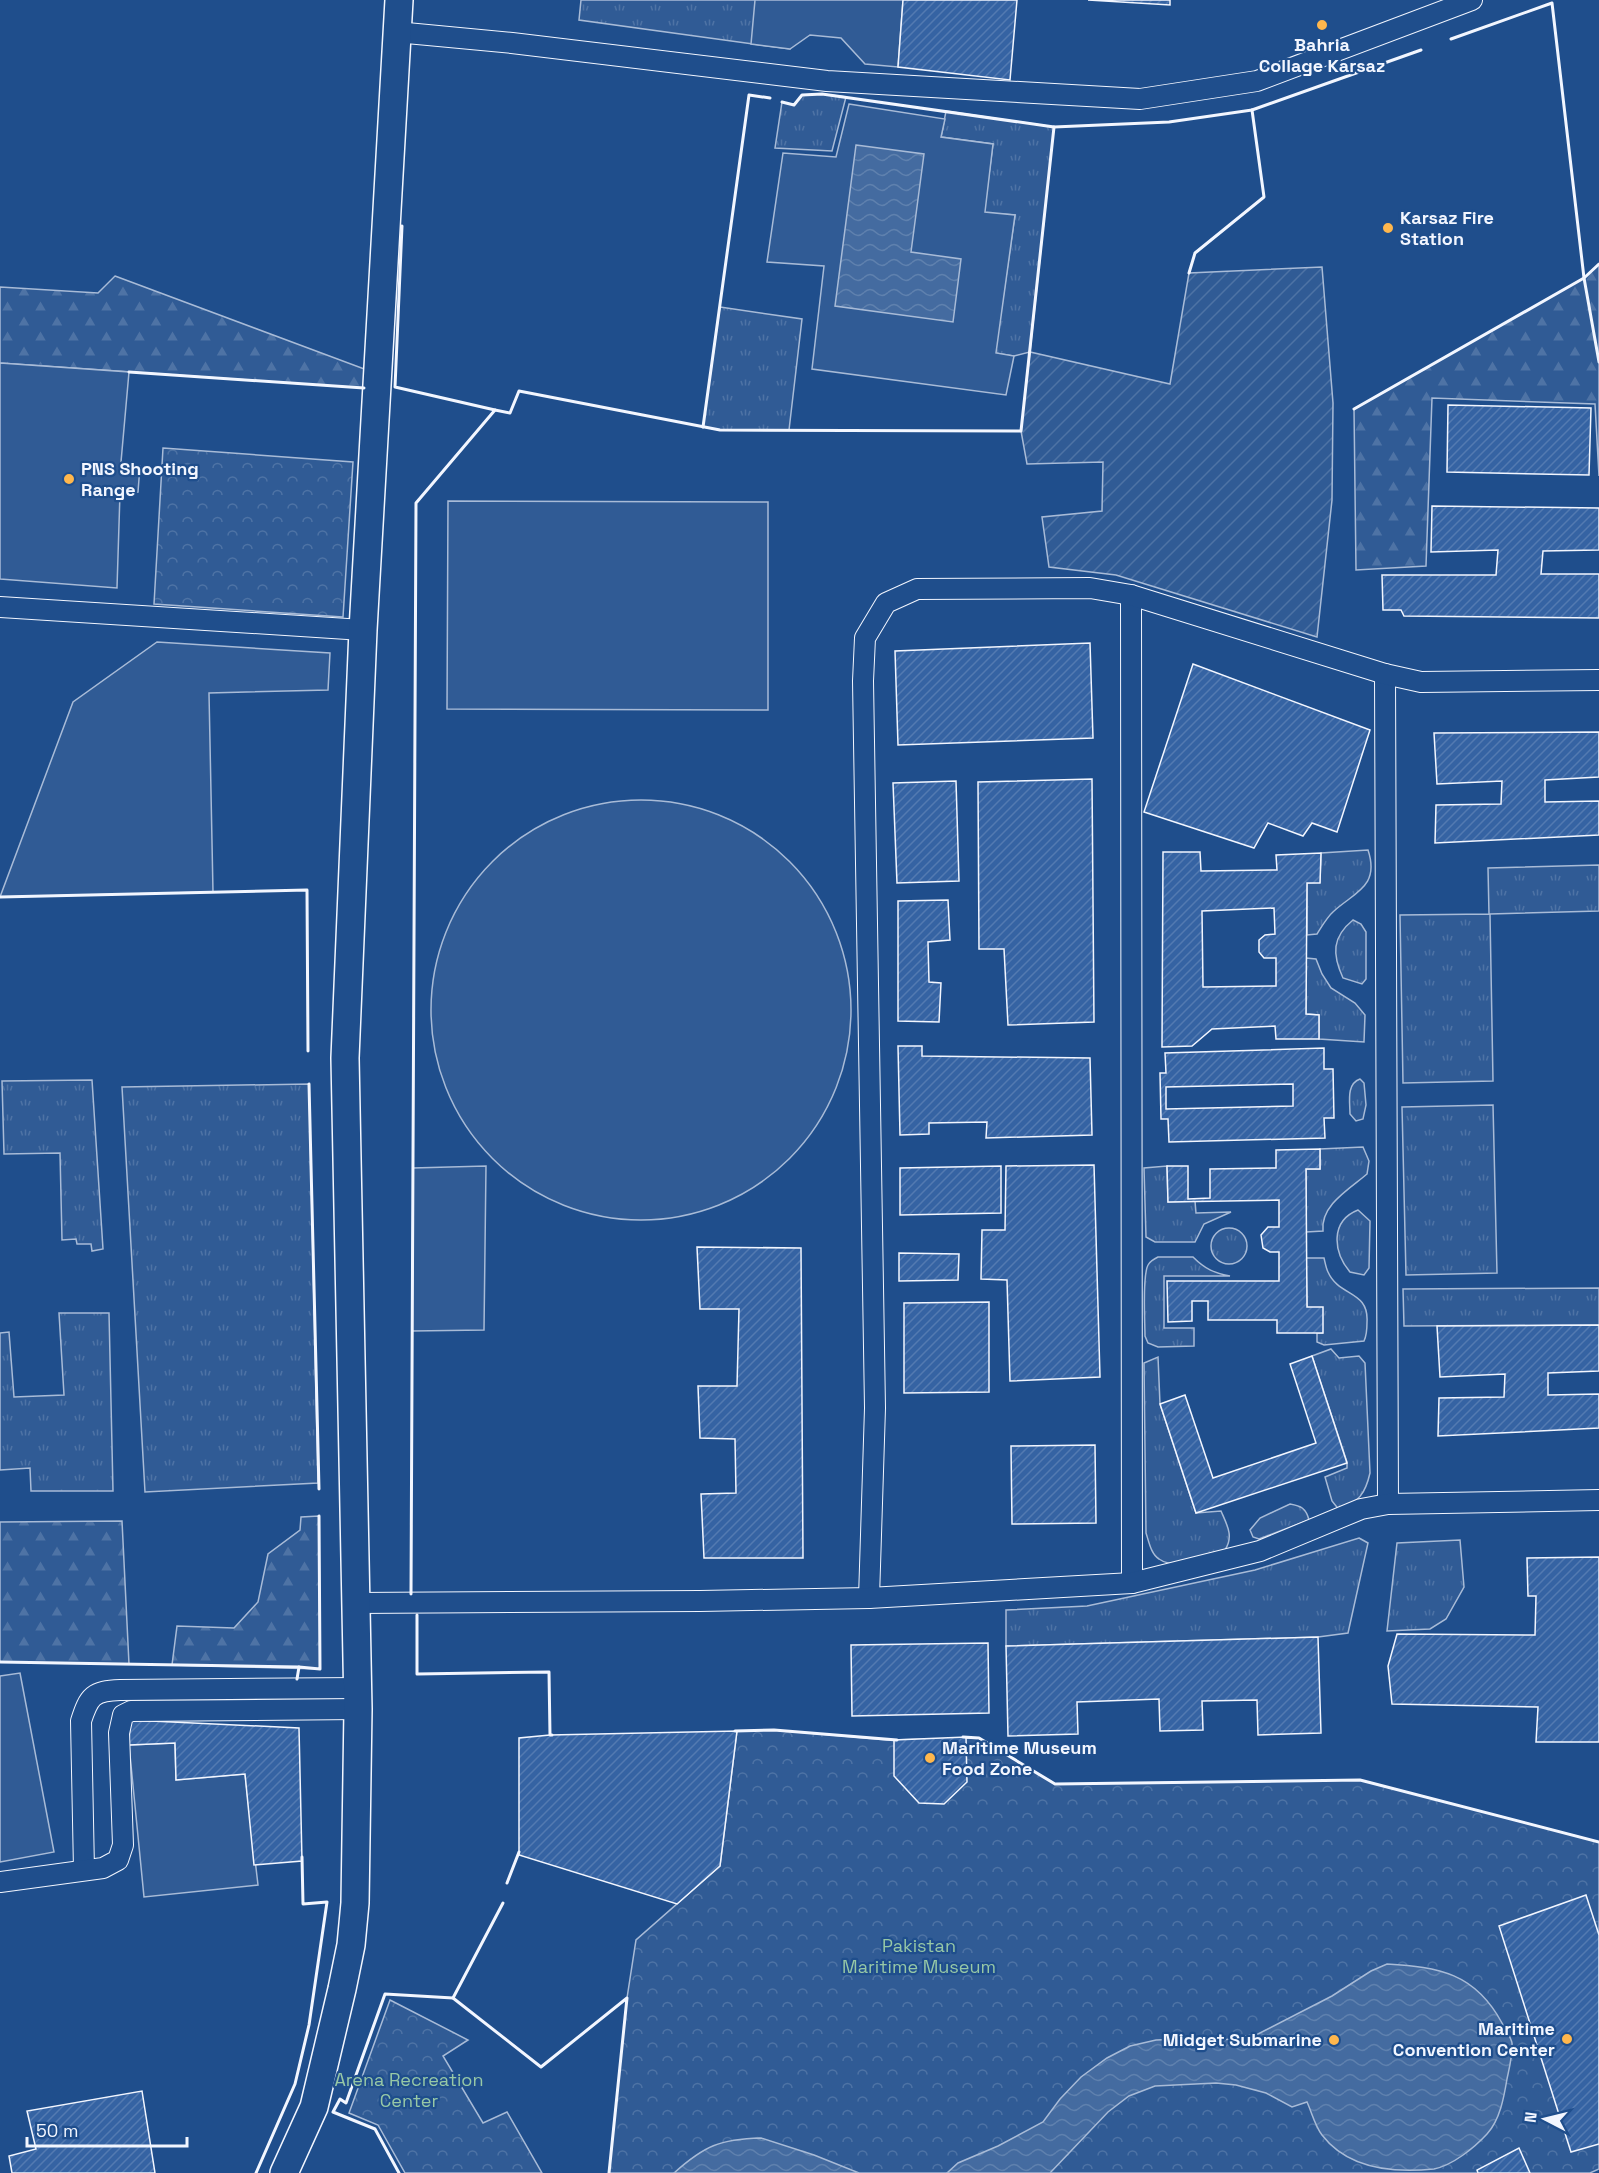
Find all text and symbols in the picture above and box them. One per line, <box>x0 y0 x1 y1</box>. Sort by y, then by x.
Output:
marker: Bahria Collage Karsaz <box>1315 18 1329 32</box>
place label: Bahria Collage Karsaz <box>1259 33 1385 77</box>
place label: Karsaz Fire Station <box>1400 206 1494 250</box>
marker: Karsaz Fire Station <box>1381 221 1395 235</box>
place label: PNS Shooting Range <box>81 457 199 501</box>
marker: PNS Shooting Range <box>62 472 76 486</box>
place label: Maritime Museum Food Zone <box>942 1736 1097 1780</box>
marker: Maritime Museum Food Zone <box>923 1751 937 1765</box>
park label: Pakistan Maritime Museum <box>842 1934 996 1978</box>
place label: Maritime Convention Center <box>1393 2017 1555 2061</box>
place label: Midget Submarine <box>1163 2028 1322 2051</box>
marker: Maritime Convention Center <box>1560 2032 1574 2046</box>
marker: Midget Submarine <box>1327 2033 1341 2047</box>
park label: Arena Recreation Center <box>335 2068 484 2112</box>
north arrow <box>1515 2089 1575 2149</box>
scale bar <box>27 2110 188 2148</box>
text: N <box>1520 2111 1542 2124</box>
text: 50 m <box>36 2119 78 2142</box>

